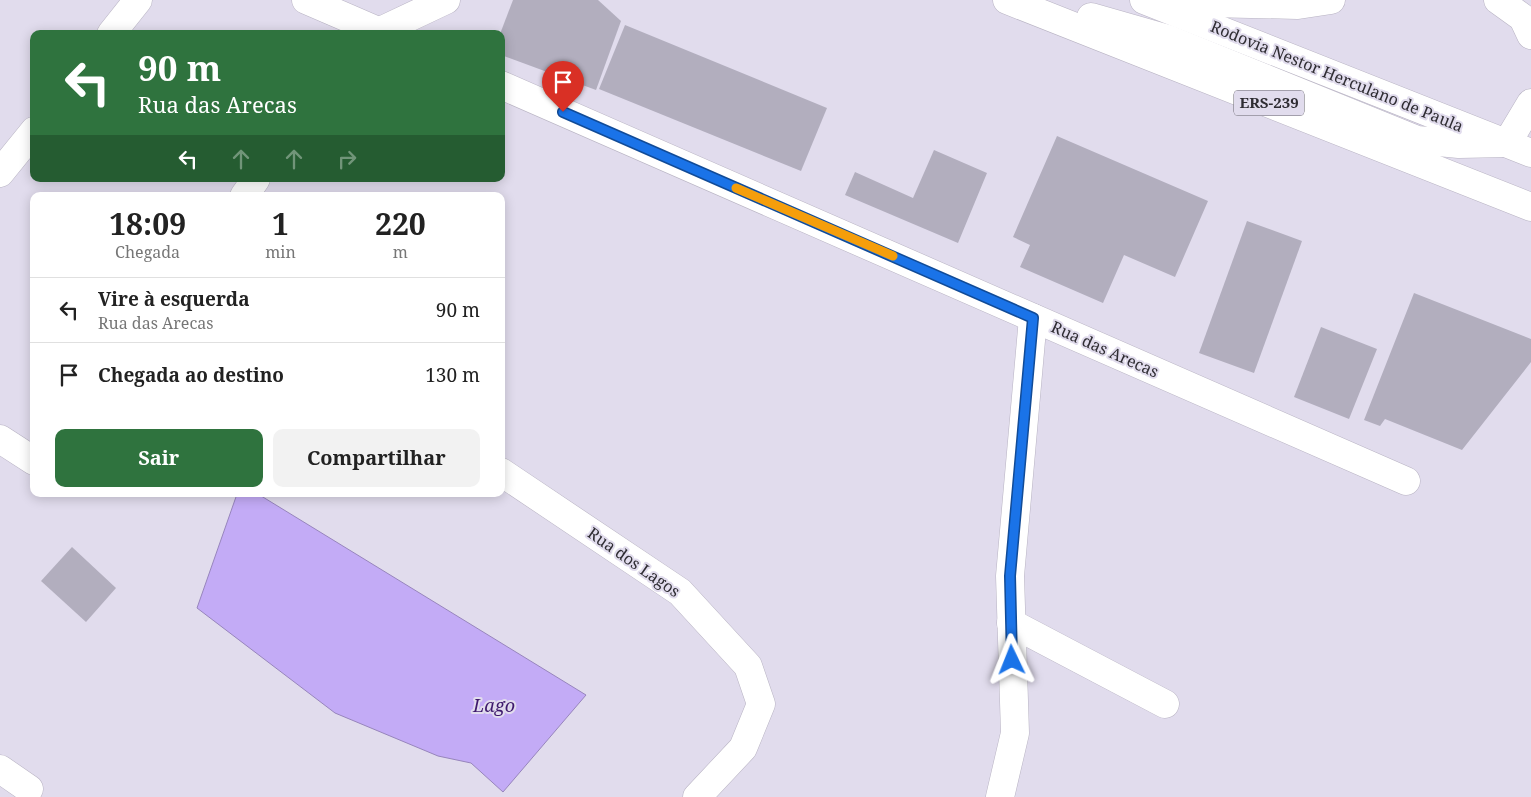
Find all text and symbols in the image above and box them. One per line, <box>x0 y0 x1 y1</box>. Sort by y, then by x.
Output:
street label: Rodovia Nestor Herculano de Paula <box>1207 15 1467 137</box>
text: 90 m <box>138 44 221 91</box>
icon: left <box>55 50 120 115</box>
pin <box>542 61 584 112</box>
icon: arrive <box>549 68 577 96</box>
text: Rua das Arecas <box>138 89 297 119</box>
road number: ERS-239 <box>1234 90 1304 116</box>
icon: left <box>174 145 202 173</box>
icon: ahead <box>227 145 255 173</box>
icon: ahead <box>280 145 308 173</box>
icon: right <box>333 145 361 173</box>
text: 18:09 <box>109 203 186 244</box>
text: 1 <box>272 203 289 244</box>
text: 220 <box>375 203 426 244</box>
text: Chegada <box>115 241 180 263</box>
text: min <box>265 241 296 263</box>
text: m <box>393 241 408 263</box>
text: Vire à esquerda <box>98 286 250 312</box>
icon: left <box>55 296 83 324</box>
text: 90 m <box>436 297 480 323</box>
text: Rua das Arecas <box>98 312 214 334</box>
street label: Rua das Arecas <box>1048 315 1162 383</box>
icon: arrive <box>55 361 83 389</box>
text: Chegada ao destino <box>98 362 284 388</box>
text: 130 m <box>425 362 480 388</box>
button: Sair <box>55 429 263 487</box>
button: Compartilhar <box>273 429 480 487</box>
street label: Rua dos Lagos <box>583 522 685 602</box>
position arrow <box>985 633 1037 685</box>
water label: Lago <box>472 693 515 717</box>

